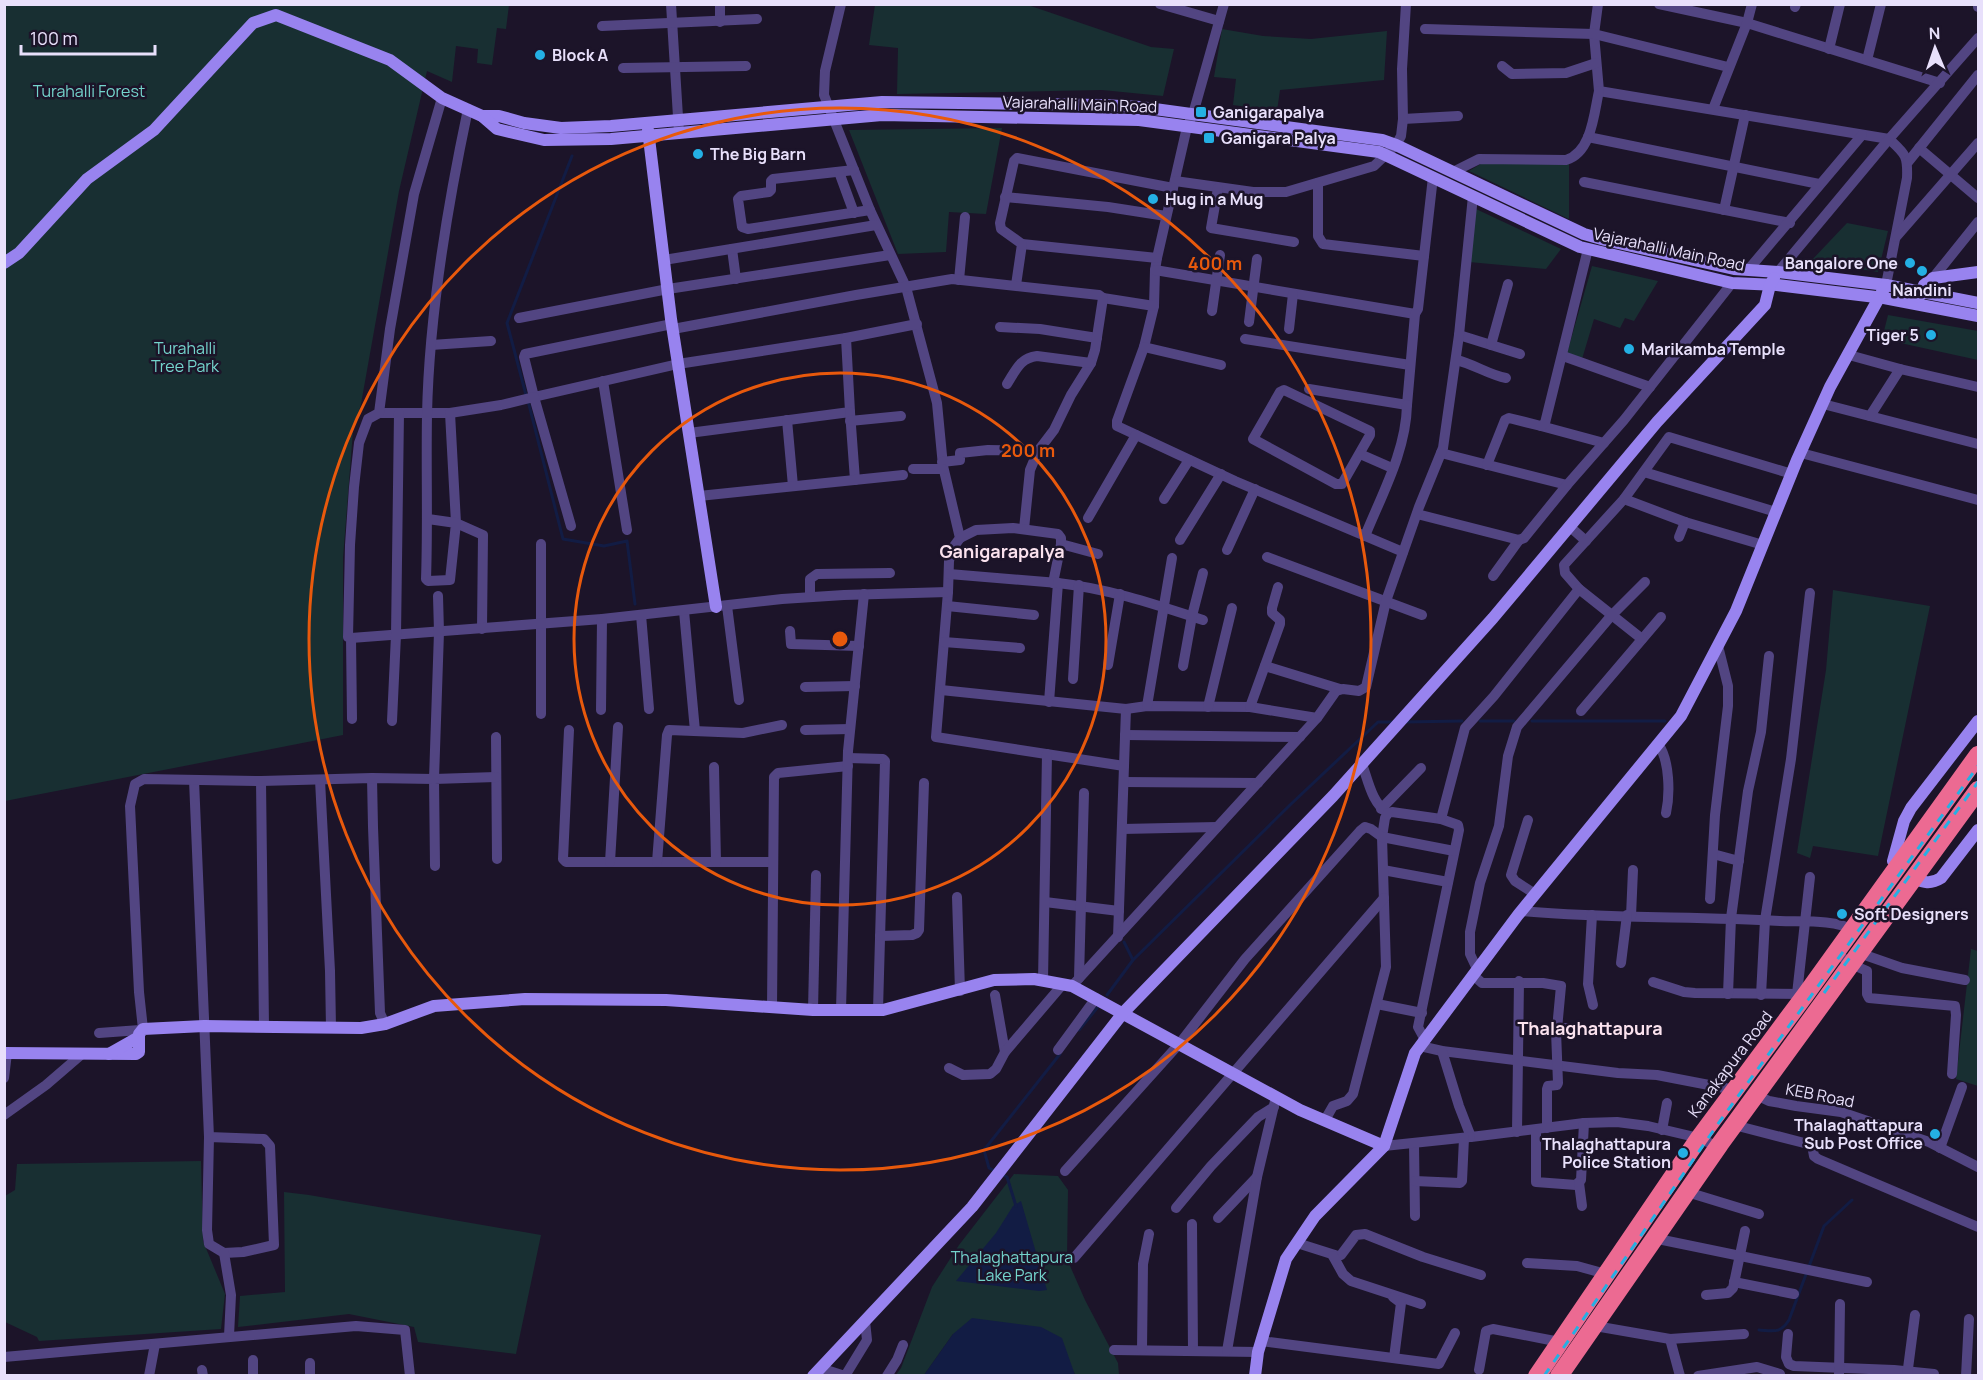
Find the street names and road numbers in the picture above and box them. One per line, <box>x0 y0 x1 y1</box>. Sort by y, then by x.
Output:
street label: Vajarahalli Main Road <box>1002 90 1158 118</box>
street label: Vajarahalli Main Road <box>1591 222 1747 276</box>
street label: Kanakapura Road <box>1683 1006 1777 1122</box>
street label: KEB Road <box>1784 1078 1856 1112</box>

